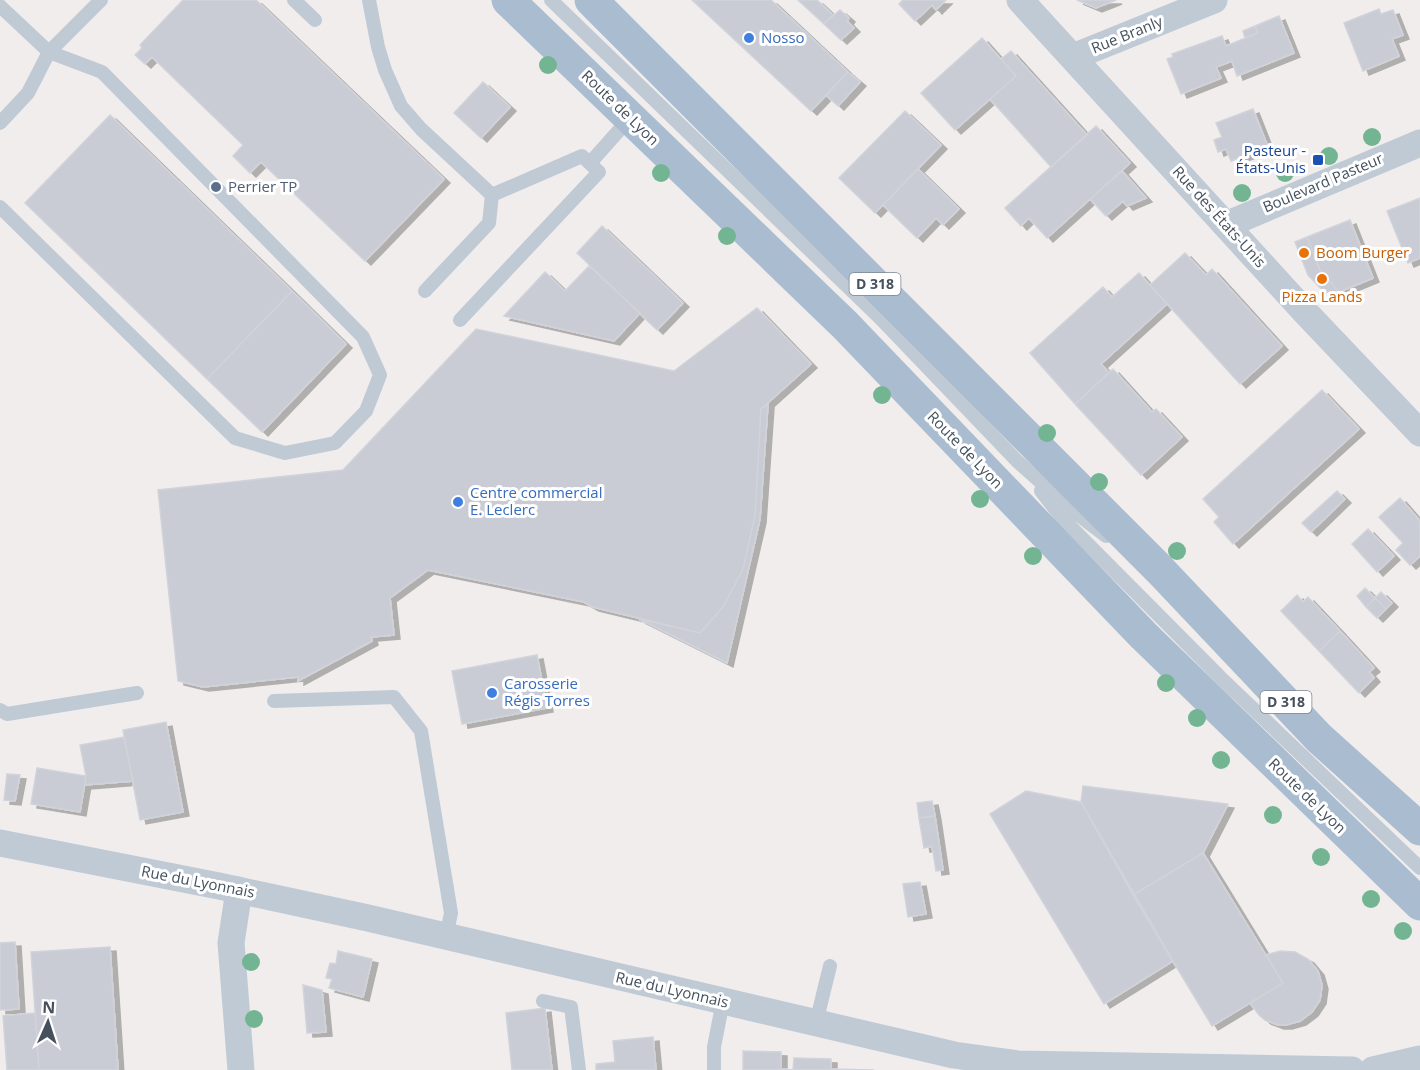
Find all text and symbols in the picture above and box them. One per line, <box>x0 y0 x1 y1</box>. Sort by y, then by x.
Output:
street label: Rue Branly <box>1088 10 1166 57</box>
place label: Nosso <box>761 27 805 47</box>
marker: Nosso <box>742 31 756 45</box>
street label: Route de Lyon <box>578 65 664 149</box>
place label: Pasteur - États-Unis <box>1236 140 1306 177</box>
street label: Boulevard Pasteur <box>1259 148 1386 216</box>
marker: Pasteur - États-Unis <box>1311 153 1325 167</box>
street label: Rue des États-Unis <box>1169 161 1271 271</box>
place label: Perrier TP <box>228 176 297 196</box>
marker: Perrier TP <box>209 180 223 194</box>
place label: Boom Burger <box>1316 242 1409 262</box>
marker: Boom Burger <box>1297 246 1311 260</box>
marker: Pizza Lands <box>1315 272 1329 286</box>
road number: D 318 <box>850 273 900 295</box>
place label: Pizza Lands <box>1282 286 1362 306</box>
street label: Route de Lyon <box>924 406 1008 492</box>
place label: Centre commercial E. Leclerc <box>470 482 603 519</box>
marker: Centre commercial E. Leclerc <box>451 495 465 509</box>
place label: Carosserie Régis Torres <box>504 673 590 710</box>
marker: Carosserie Régis Torres <box>485 686 499 700</box>
road number: D 318 <box>1260 691 1312 713</box>
street label: Route de Lyon <box>1265 753 1351 837</box>
street label: Rue du Lyonnais <box>140 860 257 902</box>
street label: Rue du Lyonnais <box>614 966 731 1012</box>
north arrow <box>18 992 78 1052</box>
text: N <box>42 996 56 1018</box>

